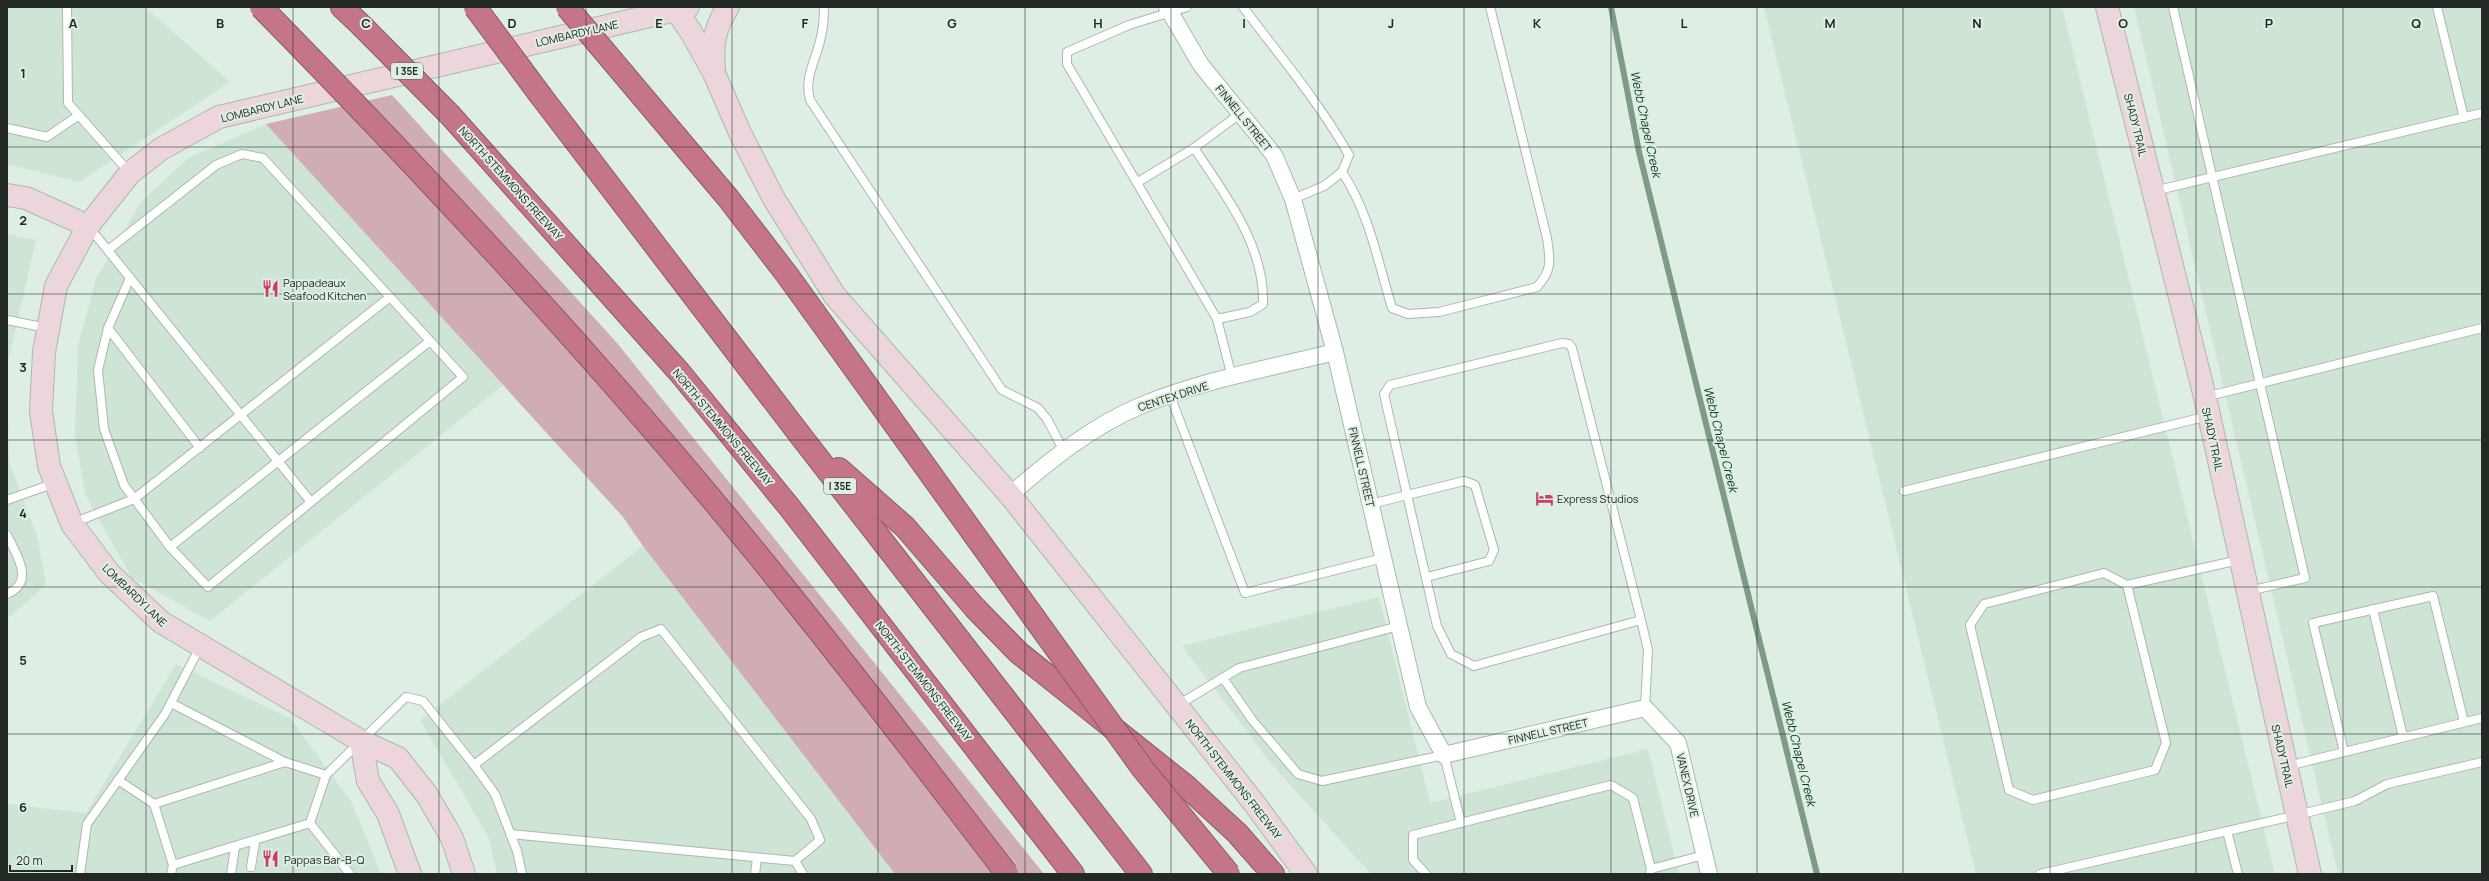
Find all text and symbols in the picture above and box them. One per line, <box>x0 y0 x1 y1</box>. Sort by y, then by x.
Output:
text: A <box>69 14 78 32</box>
text: B <box>216 14 224 32</box>
text: C <box>361 14 371 32</box>
text: D <box>507 14 517 32</box>
text: E <box>655 14 663 32</box>
text: F <box>802 14 809 32</box>
text: G <box>947 14 957 32</box>
text: H <box>1093 14 1103 32</box>
text: I <box>1242 14 1246 32</box>
text: J <box>1388 14 1394 32</box>
text: K <box>1533 14 1542 32</box>
text: L <box>1681 14 1688 32</box>
text: M <box>1824 14 1836 32</box>
text: N <box>1972 14 1982 32</box>
text: O <box>2118 14 2128 32</box>
text: P <box>2265 14 2273 32</box>
text: Q <box>2411 14 2421 32</box>
street label: LOMBARDY LANE <box>534 16 620 50</box>
road number: I 35E <box>391 63 423 79</box>
text: 1 <box>20 64 26 82</box>
water label: Webb Chapel Creek <box>1626 69 1666 181</box>
street label: FINNELL STREET <box>1212 82 1276 155</box>
street label: LOMBARDY LANE <box>219 90 305 126</box>
street label: SHADY TRAIL <box>2121 92 2151 159</box>
street label: NORTH STEMMONS FREEWAY <box>456 123 567 244</box>
text: 2 <box>19 211 27 229</box>
place label: Pappadeaux Seafood Kitchen <box>283 275 366 303</box>
restaurant icon: Pappadeaux Seafood Kitchen <box>260 278 280 298</box>
text: 3 <box>19 358 27 376</box>
street label: NORTH STEMMONS FREEWAY <box>670 365 777 489</box>
street label: CENTEX DRIVE <box>1136 378 1210 414</box>
water label: Webb Chapel Creek <box>1700 384 1743 496</box>
street label: SHADY TRAIL <box>2199 406 2227 473</box>
street label: FINNELL STREET <box>1346 426 1379 509</box>
road number: I 35E <box>824 478 856 494</box>
hotel icon: Express Studios <box>1534 488 1554 508</box>
place label: Express Studios <box>1557 491 1639 506</box>
text: 4 <box>19 504 27 522</box>
street label: LOMBARDY LANE <box>99 560 171 630</box>
street label: NORTH STEMMONS FREEWAY <box>872 618 976 745</box>
text: 5 <box>19 651 27 669</box>
water label: Webb Chapel Creek <box>1778 698 1821 810</box>
street label: FINNELL STREET <box>1507 714 1590 747</box>
street label: NORTH STEMMONS FREEWAY <box>1182 716 1286 843</box>
street label: SHADY TRAIL <box>2268 723 2298 790</box>
street label: VANEX DRIVE <box>1673 751 1703 819</box>
text: 6 <box>19 798 27 816</box>
scale bar <box>10 847 72 873</box>
restaurant icon: Pappas Bar-B-Q <box>261 849 281 869</box>
text: 20 m <box>16 852 43 869</box>
place label: Pappas Bar-B-Q <box>284 852 364 867</box>

